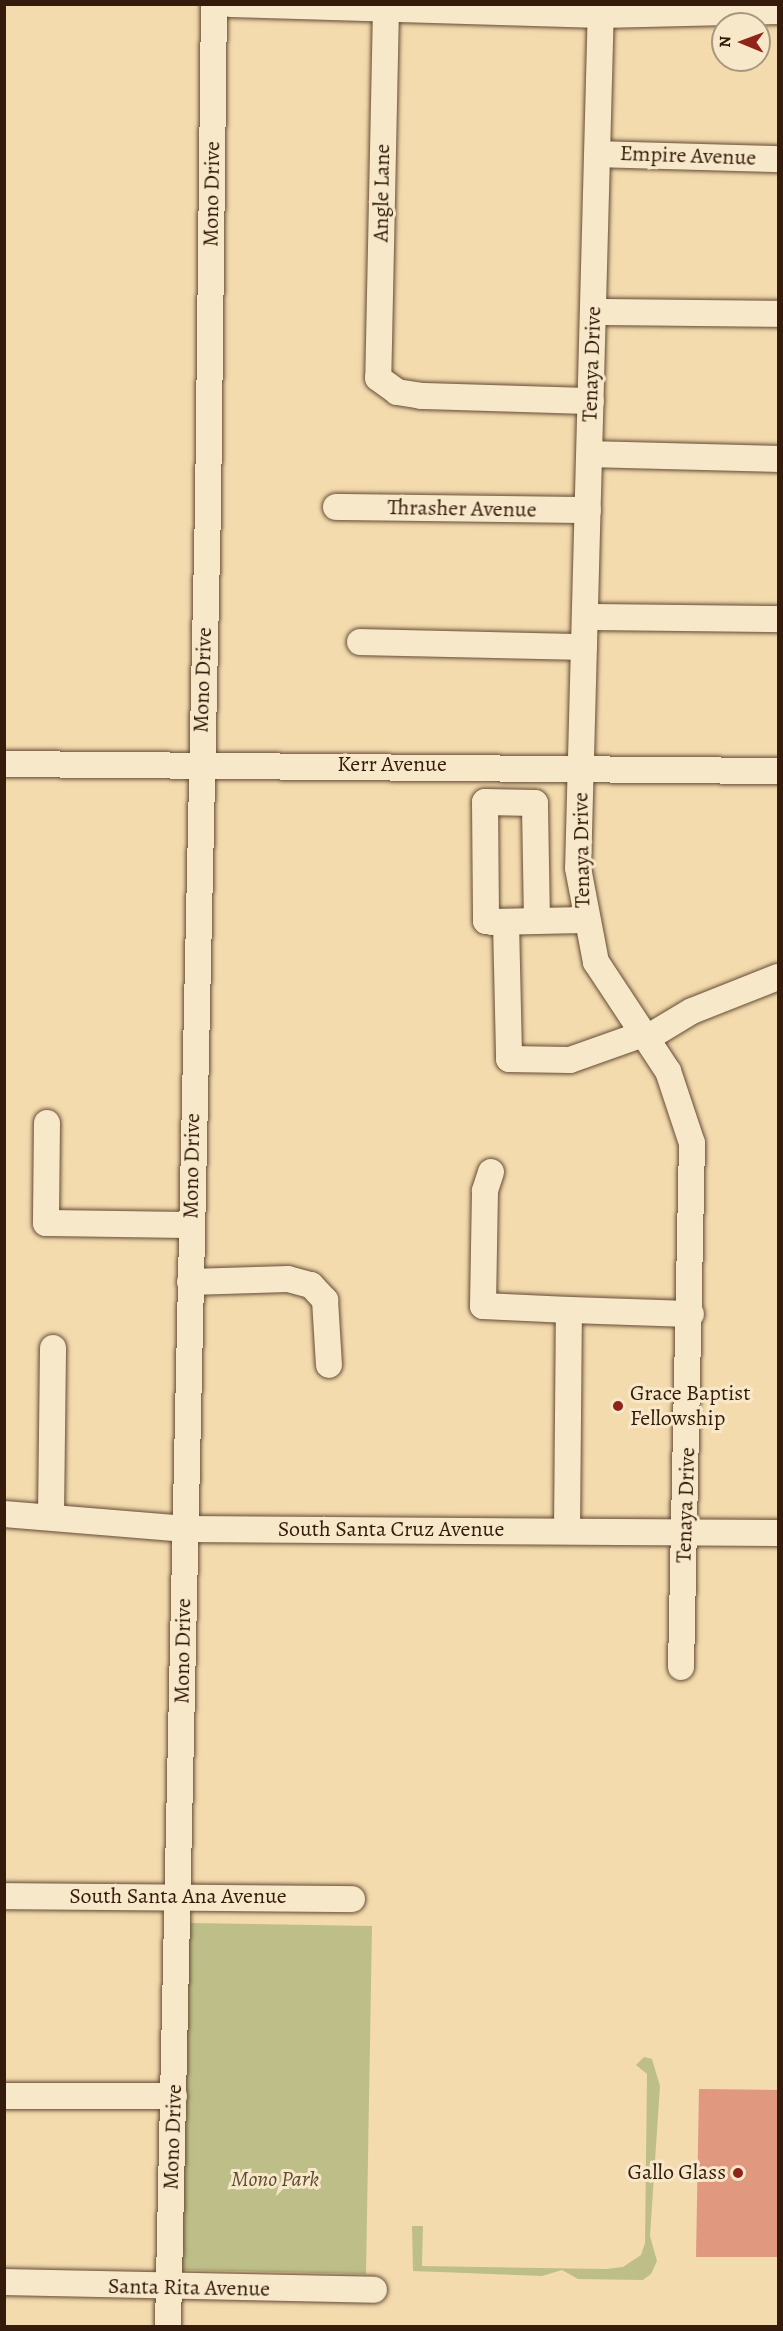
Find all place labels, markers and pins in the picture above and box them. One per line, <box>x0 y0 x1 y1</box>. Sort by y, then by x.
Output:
place label: Grace Baptist Fellowship <box>630 1380 750 1432</box>
marker: Grace Baptist Fellowship <box>611 1399 625 1413</box>
place label: Gallo Glass <box>627 2160 726 2186</box>
marker: Gallo Glass <box>731 2166 745 2180</box>

